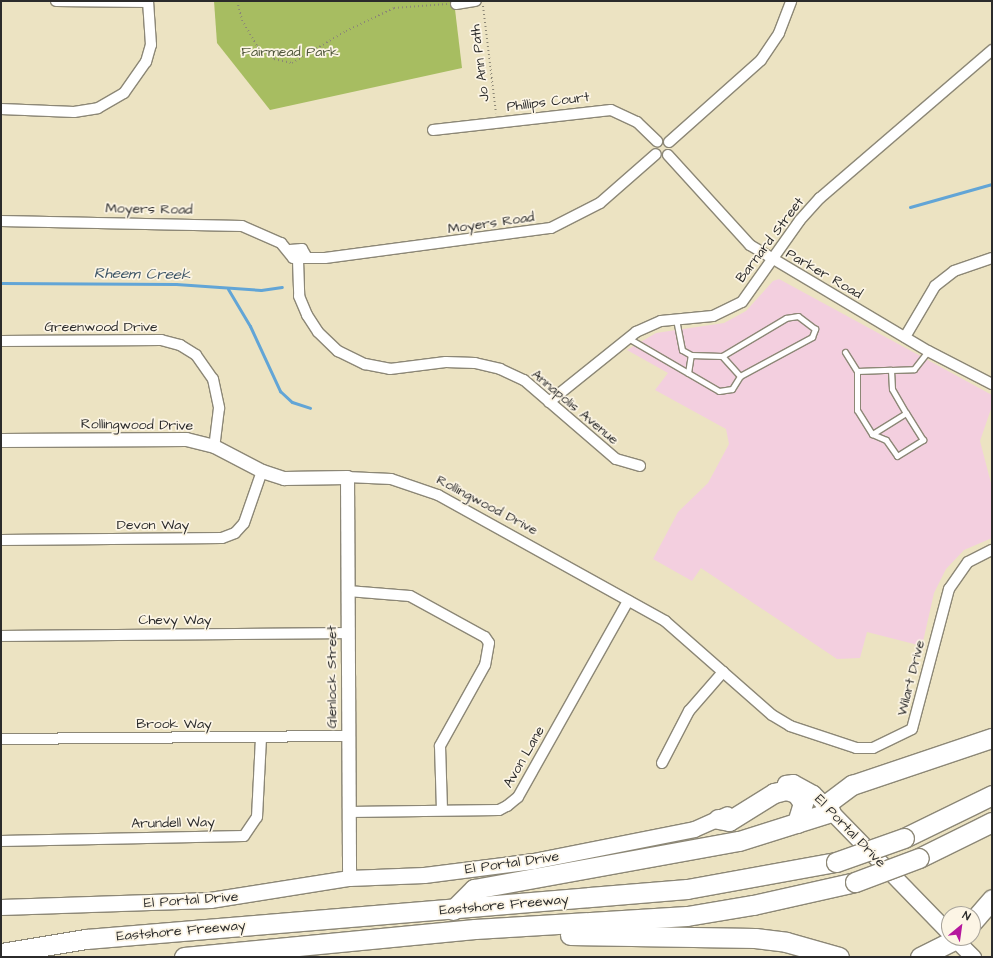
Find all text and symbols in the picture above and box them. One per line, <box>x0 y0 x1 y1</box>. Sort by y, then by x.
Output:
street label: Jo Ann Path <box>467 23 493 103</box>
park label: Fairmead Park <box>241 44 339 60</box>
street label: Phillips Court <box>506 89 590 115</box>
street label: Barnard Street <box>732 194 808 286</box>
street label: Moyers Road <box>105 200 193 218</box>
street label: Moyers Road <box>447 209 535 237</box>
street label: Parker Road <box>783 245 865 303</box>
water label: Rheem Creek <box>94 264 190 284</box>
street label: Greenwood Drive <box>44 319 158 335</box>
street label: Annapolis Avenue <box>528 366 622 448</box>
street label: Rollingwood Drive <box>81 416 193 434</box>
street label: Rollingwood Drive <box>434 471 540 539</box>
street label: Devon Way <box>117 517 189 533</box>
street label: Chevy Way <box>139 612 211 628</box>
street label: Glenlock Street <box>324 626 340 728</box>
street label: Wilart Drive <box>893 638 929 718</box>
street label: Brook Way <box>136 716 212 732</box>
street label: Avon Lane <box>500 723 548 791</box>
street label: El Portal Drive <box>811 791 889 871</box>
street label: Arundell Way <box>131 814 215 832</box>
street label: El Portal Drive <box>464 848 560 878</box>
street label: El Portal Drive <box>143 888 239 912</box>
street label: Eastshore Freeway <box>439 891 569 919</box>
north arrow <box>941 906 981 946</box>
text: N <box>960 908 973 924</box>
street label: Eastshore Freeway <box>116 917 246 945</box>

